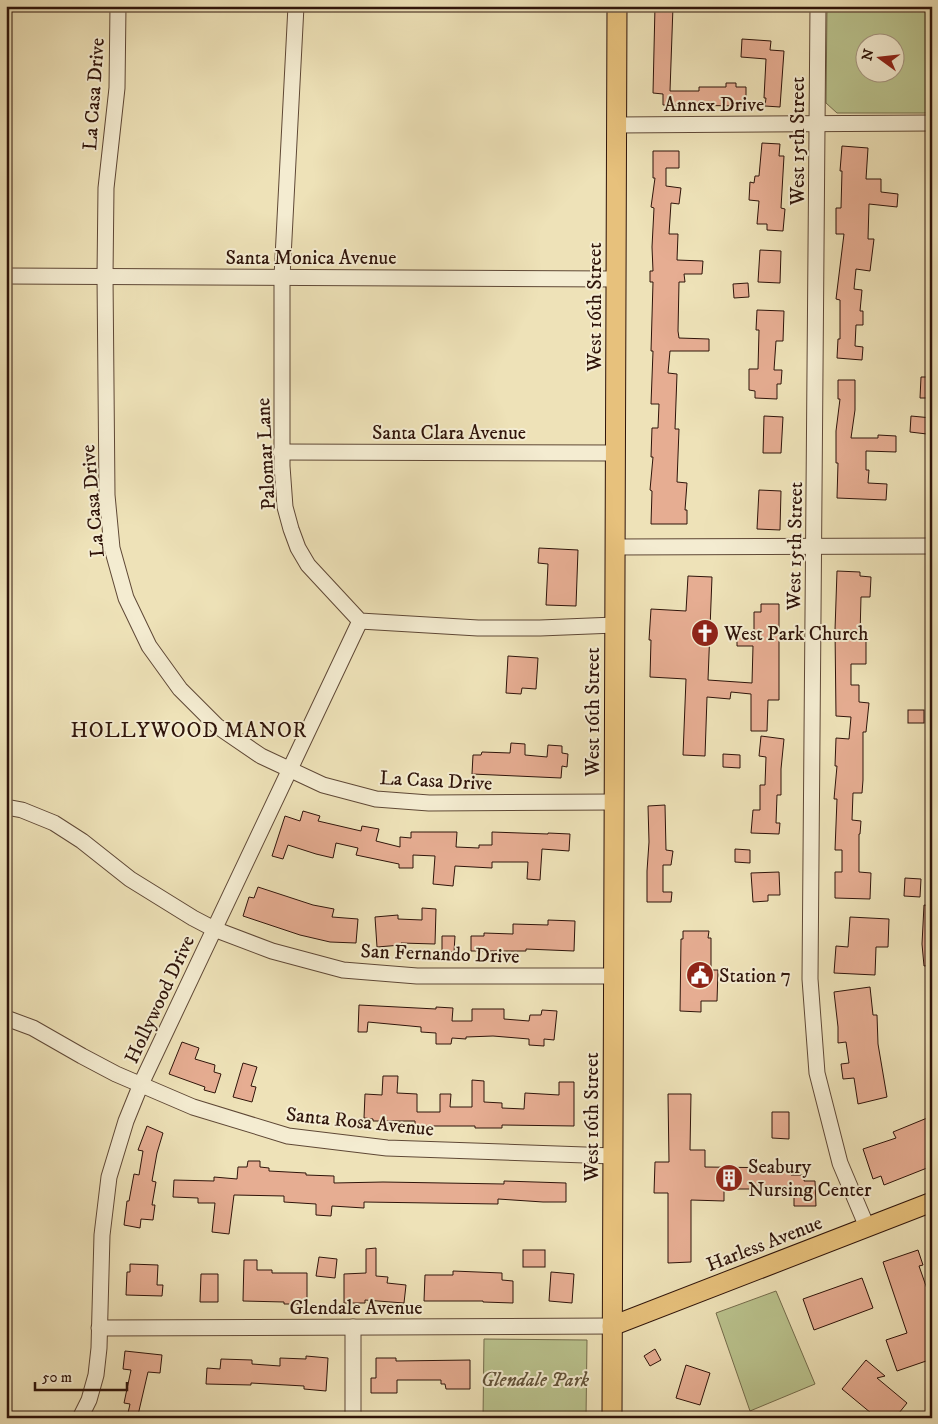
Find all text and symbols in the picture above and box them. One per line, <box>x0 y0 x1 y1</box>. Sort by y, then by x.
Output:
north arrow <box>856 32 906 82</box>
street label: La Casa Drive <box>78 37 111 151</box>
text: N <box>858 47 879 63</box>
street label: West 15th Street <box>786 77 811 206</box>
street label: Annex Drive <box>664 93 764 118</box>
street label: West 16th Street <box>583 242 608 373</box>
street label: Santa Monica Avenue <box>226 246 396 271</box>
street label: Palomar Lane <box>251 397 282 511</box>
street label: Santa Clara Avenue <box>372 421 526 446</box>
street label: La Casa Drive <box>76 443 111 558</box>
street label: West 15th Street <box>782 481 809 612</box>
church icon: West Park Church <box>690 618 720 648</box>
place label: West Park Church <box>723 622 869 647</box>
street label: West 16th Street <box>581 647 606 778</box>
district label: HOLLYWOOD MANOR <box>70 718 308 744</box>
street label: La Casa Drive <box>379 766 493 797</box>
street label: Hollywood Drive <box>120 932 201 1068</box>
street label: San Fernando Drive <box>360 939 520 970</box>
public building icon: Station 7 <box>685 960 715 990</box>
place label: Station 7 <box>719 964 791 989</box>
street label: West 16th Street <box>580 1052 605 1183</box>
street label: Santa Rosa Avenue <box>285 1102 435 1143</box>
place label: Seabury Nursing Center <box>748 1155 872 1203</box>
building icon: Seabury Nursing Center <box>714 1163 744 1193</box>
street label: Harless Avenue <box>703 1211 826 1278</box>
street label: Glendale Avenue <box>289 1296 423 1321</box>
scale bar <box>35 1359 128 1391</box>
text: 50 m <box>42 1368 72 1387</box>
park label: Glendale Park <box>481 1368 590 1393</box>

